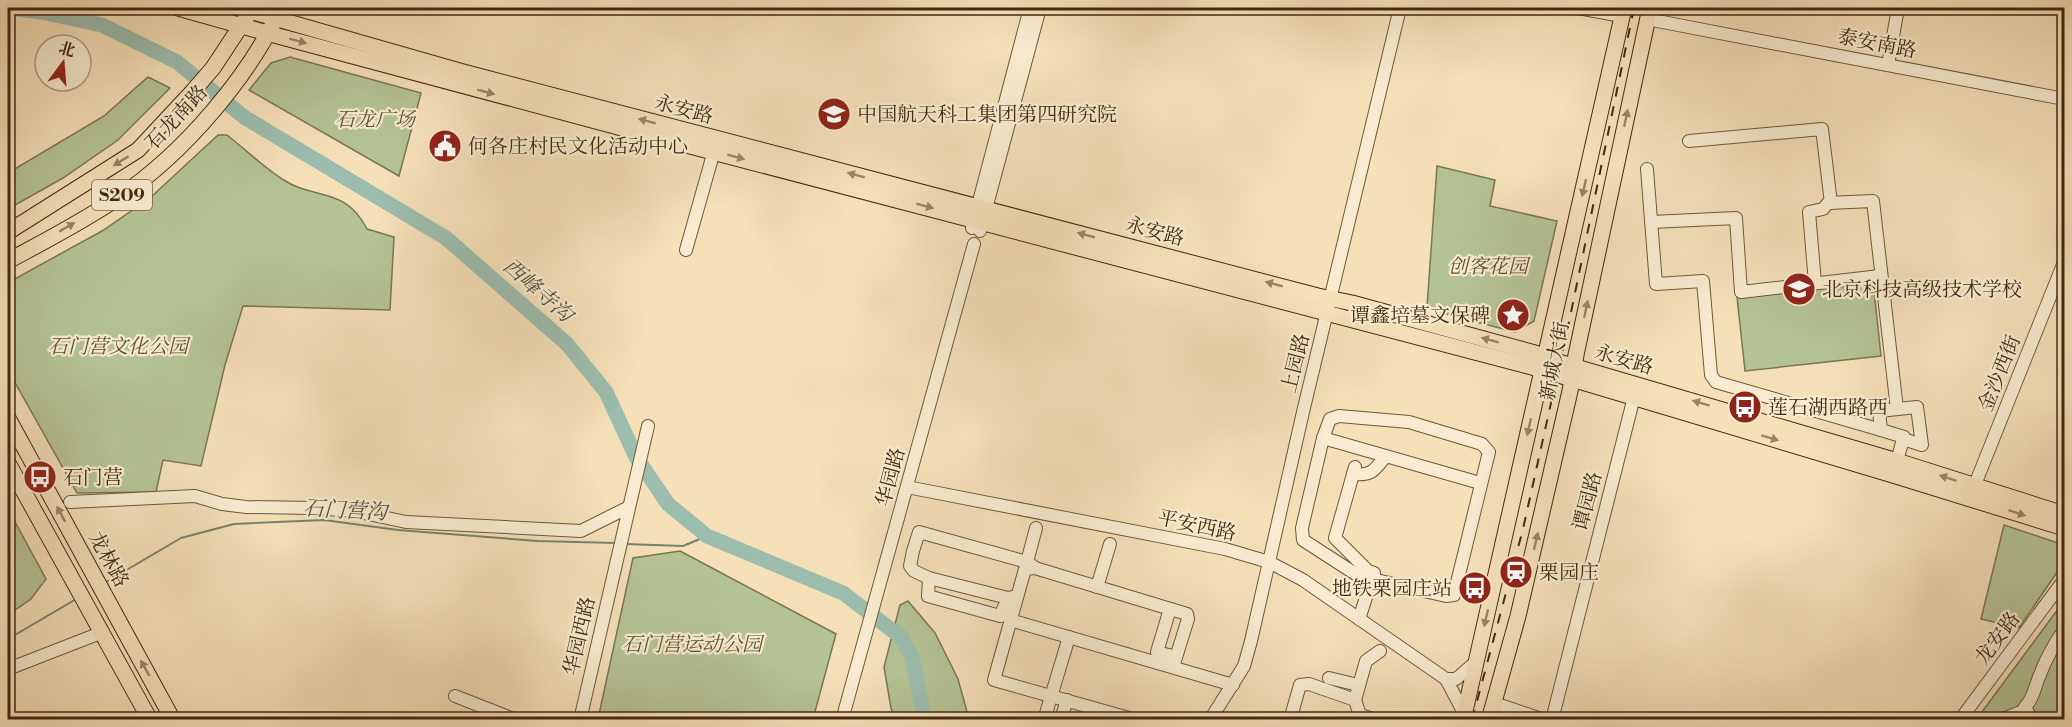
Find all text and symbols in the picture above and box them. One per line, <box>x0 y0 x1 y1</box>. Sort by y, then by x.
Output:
street label: 泰安南路 <box>1835 25 1918 64</box>
north arrow <box>33 33 93 93</box>
one-way arrow <box>289 37 307 47</box>
text: 北 <box>56 38 77 61</box>
street label: 石龙南路 <box>141 80 214 156</box>
one-way arrow <box>477 87 496 97</box>
street label: 永安路 <box>651 91 716 130</box>
school or university icon: 中国航天科工集团第四研究院 <box>816 96 852 132</box>
place label: 中国航天科工集团第四研究院 <box>857 103 1117 128</box>
park label: 石龙广场 <box>335 108 417 133</box>
one-way arrow <box>1622 109 1632 128</box>
one-way arrow <box>638 115 657 125</box>
public building icon: 何各庄村民文化活动中心 <box>427 128 463 164</box>
place label: 何各庄村民文化活动中心 <box>468 135 688 160</box>
one-way arrow <box>727 152 745 162</box>
one-way arrow <box>113 155 129 166</box>
one-way arrow <box>847 170 866 180</box>
one-way arrow <box>1579 178 1588 197</box>
road number: S209 <box>92 180 152 210</box>
one-way arrow <box>916 202 934 211</box>
street label: 永安路 <box>1122 213 1187 252</box>
one-way arrow <box>59 222 76 232</box>
one-way arrow <box>1077 230 1095 239</box>
water label: 西峰寺沟 <box>497 253 580 330</box>
park label: 创客花园 <box>1448 255 1531 280</box>
school or university icon: 北京科技高级技术学校 <box>1781 271 1817 307</box>
place label: 北京科技高级技术学校 <box>1822 278 2022 303</box>
one-way arrow <box>1265 279 1284 289</box>
place icon: 谭鑫培墓文保碑 <box>1495 297 1531 333</box>
one-way arrow <box>1582 299 1591 318</box>
place label: 谭鑫培墓文保碑 <box>1350 304 1490 329</box>
street label: 新城大街 <box>1536 320 1575 403</box>
street label: 上园路 <box>1277 331 1316 395</box>
street label: 金沙西街 <box>1974 332 2027 415</box>
park label: 石门营文化公园 <box>48 335 191 360</box>
one-way arrow <box>1481 335 1499 345</box>
street label: 永安路 <box>1591 340 1656 381</box>
bus stop icon: 莲石湖西路西 <box>1727 389 1763 425</box>
place label: 莲石湖西路西 <box>1768 396 1888 421</box>
one-way arrow <box>1692 398 1710 407</box>
one-way arrow <box>1524 418 1534 437</box>
one-way arrow <box>1761 434 1779 443</box>
street label: 华园路 <box>872 445 911 510</box>
bus stop icon: 石门营 <box>22 459 58 495</box>
place label: 石门营 <box>63 466 123 491</box>
street label: 谭园路 <box>1569 469 1608 534</box>
one-way arrow <box>1939 472 1957 482</box>
water label: 石门营沟 <box>302 496 391 526</box>
one-way arrow <box>55 506 66 522</box>
street label: 平安西路 <box>1155 506 1238 547</box>
one-way arrow <box>2008 509 2026 518</box>
street label: 龙林路 <box>82 527 133 592</box>
one-way arrow <box>1531 532 1541 550</box>
station icon: 栗园庄 <box>1498 554 1534 590</box>
place label: 栗园庄 <box>1539 561 1599 586</box>
bus stop icon: 地铁栗园庄站 <box>1457 570 1493 606</box>
place label: 地铁栗园庄站 <box>1332 577 1452 602</box>
street label: 华园西路 <box>559 595 602 678</box>
street label: 龙安路 <box>1970 607 2026 670</box>
one-way arrow <box>1481 608 1491 627</box>
park label: 石门营运动公园 <box>622 633 765 658</box>
one-way arrow <box>140 659 150 676</box>

